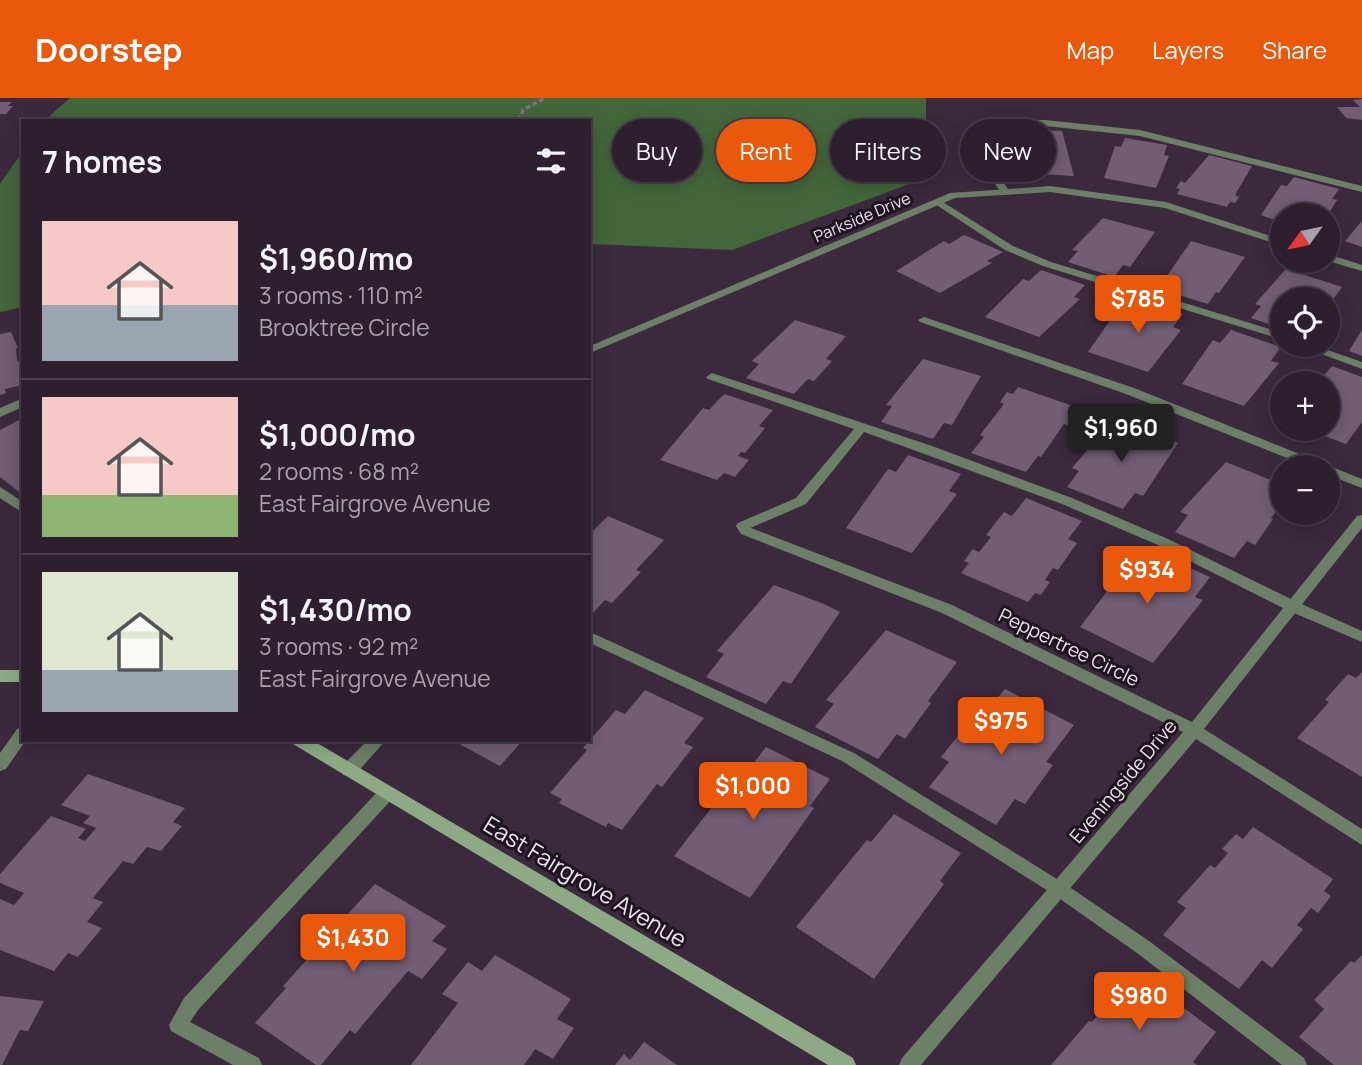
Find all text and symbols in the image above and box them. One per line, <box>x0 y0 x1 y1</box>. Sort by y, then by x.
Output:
text: Doorstep <box>35 27 182 72</box>
text: Map <box>1067 33 1114 66</box>
text: Layers <box>1152 33 1224 66</box>
text: Share <box>1262 33 1327 66</box>
chip: Buy <box>612 119 702 182</box>
chip: Rent <box>716 119 816 182</box>
chip: Filters <box>830 119 946 182</box>
chip: New <box>960 119 1056 182</box>
text: 7 homes <box>42 141 162 182</box>
icon: filters <box>532 142 570 180</box>
street label: Parkside Drive <box>810 187 914 247</box>
north arrow <box>1270 203 1340 273</box>
map controls <box>1270 203 1340 525</box>
text: $1,960/mo <box>259 238 413 279</box>
icon: home <box>98 249 182 333</box>
pin: $785 <box>1097 275 1179 335</box>
text: 3 rooms · 110 m² <box>259 279 423 311</box>
text: $785 <box>1111 282 1165 314</box>
button: locate <box>1270 287 1340 357</box>
text: Brooktree Circle <box>259 311 430 343</box>
button: + <box>1270 371 1340 441</box>
pin: $1,960 <box>1064 404 1178 464</box>
text: $1,960 <box>1084 411 1158 443</box>
text: $1,000/mo <box>259 414 415 455</box>
icon: home <box>98 425 182 509</box>
text: 2 rooms · 68 m² <box>259 455 419 487</box>
button: − <box>1270 455 1340 525</box>
text: East Fairgrove Avenue <box>259 487 491 519</box>
pin: $934 <box>1106 546 1188 606</box>
text: $934 <box>1119 553 1175 585</box>
text: $1,430/mo <box>259 589 412 630</box>
icon: home <box>98 600 182 684</box>
street label: Peppertree Circle <box>994 602 1144 692</box>
text: 3 rooms · 92 m² <box>259 630 418 662</box>
text: East Fairgrove Avenue <box>259 662 491 694</box>
pin: $975 <box>960 698 1042 757</box>
text: $975 <box>974 704 1028 736</box>
street label: Eveningside Drive <box>1063 714 1183 848</box>
pin: $1,000 <box>696 762 810 822</box>
text: $1,000 <box>715 769 791 801</box>
street label: East Fairgrove Avenue <box>478 808 693 955</box>
pin: $1,430 <box>296 914 410 974</box>
text: $1,430 <box>316 921 390 953</box>
pin: $980 <box>1098 972 1180 1032</box>
text: $980 <box>1110 979 1168 1011</box>

